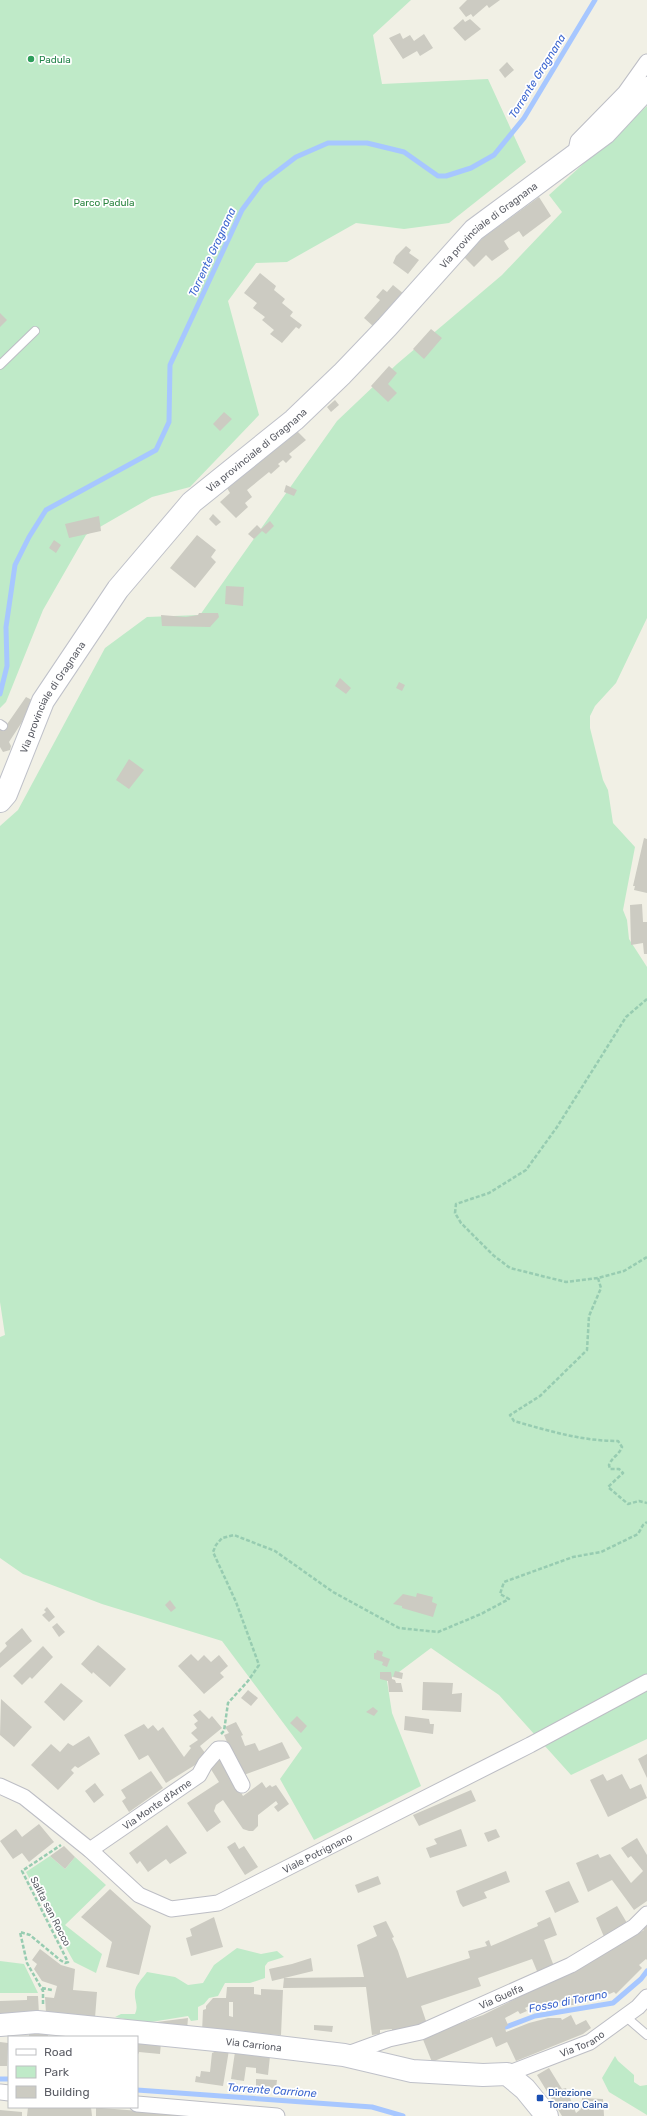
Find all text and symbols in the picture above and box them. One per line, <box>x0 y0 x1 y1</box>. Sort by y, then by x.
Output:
water label: Torrente Gragnana <box>506 31 569 121</box>
marker: Padula <box>26 54 36 64</box>
place label: Padula <box>39 54 71 66</box>
street label: Via provinciale di Gragnana <box>437 180 540 271</box>
park label: Parco Padula <box>73 197 135 209</box>
water label: Torrente Gragnana <box>186 205 239 299</box>
street label: Via provinciale di Gragnana <box>204 406 310 495</box>
street label: Via provinciale di Gragnana <box>18 639 88 755</box>
street label: Via Monte d'Arme <box>120 1777 194 1833</box>
street label: Viale Potrignano <box>281 1831 355 1876</box>
street label: Salita san Rocco <box>27 1875 73 1949</box>
street label: Via Guelfa <box>477 1982 525 2012</box>
water label: Fosso di Torano <box>528 1987 609 2015</box>
street label: Via Torano <box>558 2028 607 2060</box>
legend <box>8 2036 138 2108</box>
street label: Via Carriona <box>225 2036 282 2054</box>
text: Road <box>44 2045 72 2059</box>
text: Park <box>44 2065 70 2079</box>
water label: Torrente Carrione <box>227 2081 317 2100</box>
text: Building <box>44 2085 90 2099</box>
place label: Direzione Torano Caina <box>548 2087 608 2111</box>
marker: Direzione Torano Caina <box>535 2093 545 2103</box>

